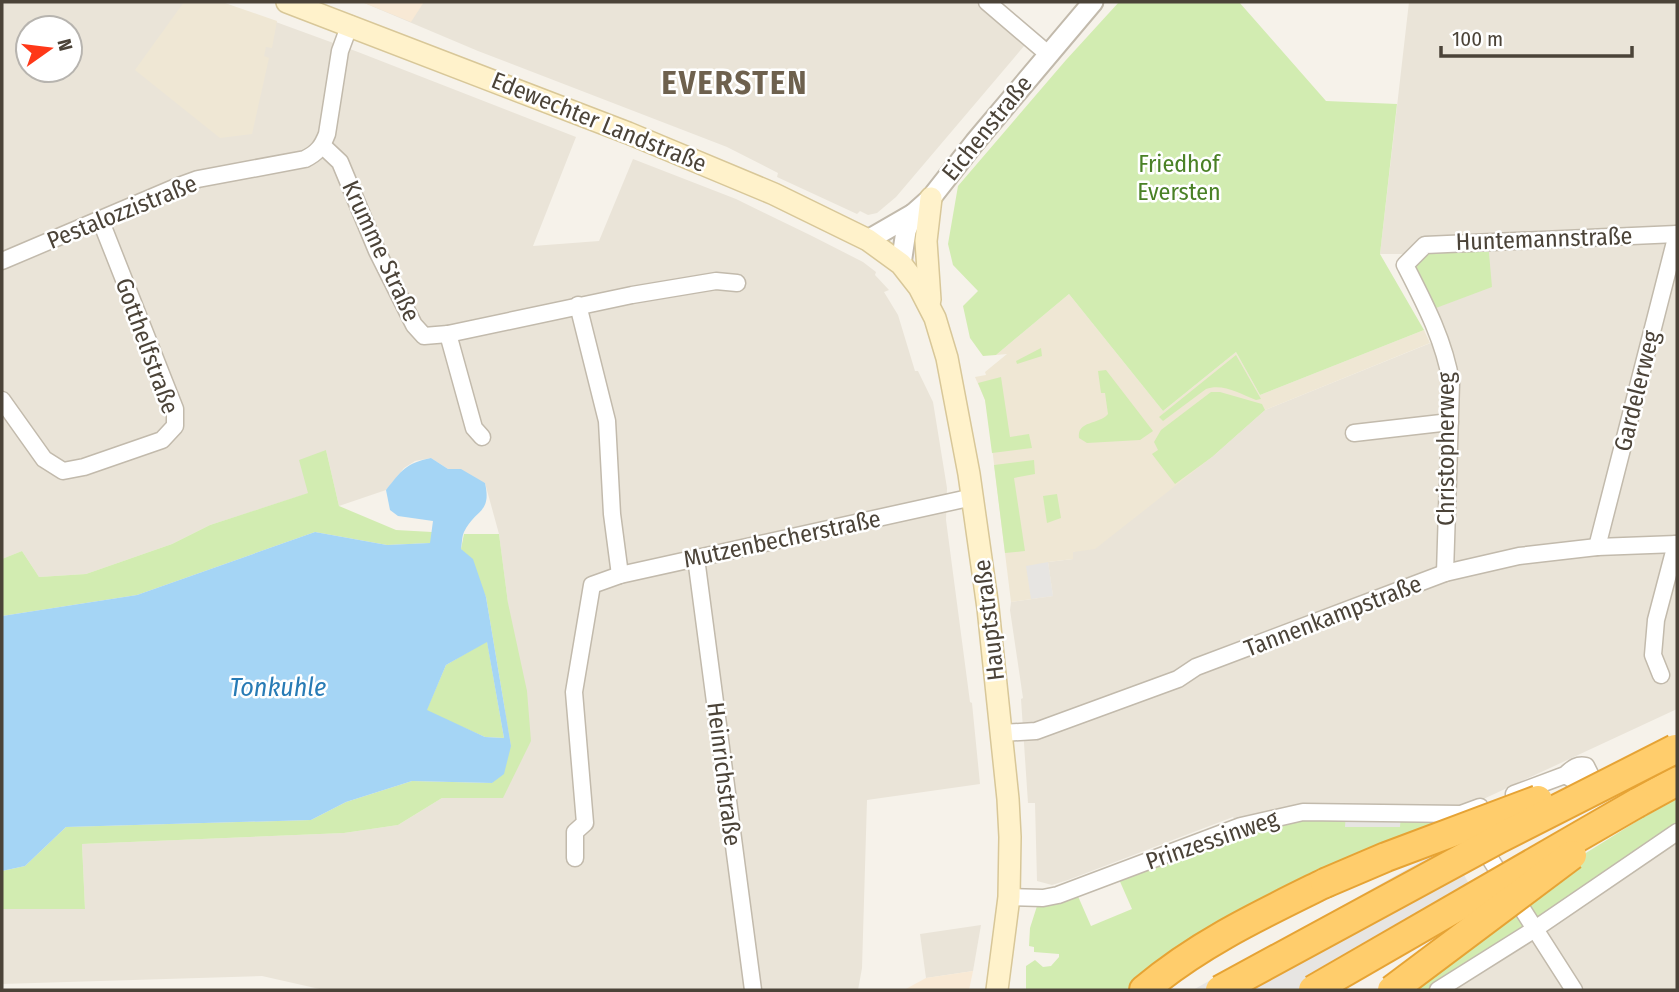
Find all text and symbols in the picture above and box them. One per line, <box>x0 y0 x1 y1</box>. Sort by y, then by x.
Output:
north arrow <box>14 14 84 84</box>
scale bar <box>1441 14 1632 58</box>
text: 100 m <box>1452 26 1503 52</box>
text: N <box>52 37 78 53</box>
district label: EVERSTEN <box>662 64 808 102</box>
street label: Edewechter Landstraße <box>487 66 711 178</box>
street label: Eichenstraße <box>936 70 1038 186</box>
park label: Friedhof Eversten <box>1137 150 1221 206</box>
street label: Pestalozzistraße <box>43 169 201 255</box>
street label: Krumme Straße <box>336 176 426 326</box>
street label: Huntemannstraße <box>1455 222 1633 256</box>
street label: Gotthelfstraße <box>109 274 185 418</box>
street label: Gardelerweg <box>1609 327 1666 454</box>
street label: Christopherweg <box>1432 371 1460 526</box>
street label: Mutzenbecherstraße <box>681 504 883 574</box>
street label: Hauptstraße <box>968 558 1010 682</box>
street label: Tannenkampstraße <box>1240 569 1426 663</box>
water label: Tonkuhle <box>230 672 326 703</box>
street label: Heinrichstraße <box>701 701 747 847</box>
street label: Prinzessinweg <box>1142 804 1283 876</box>

